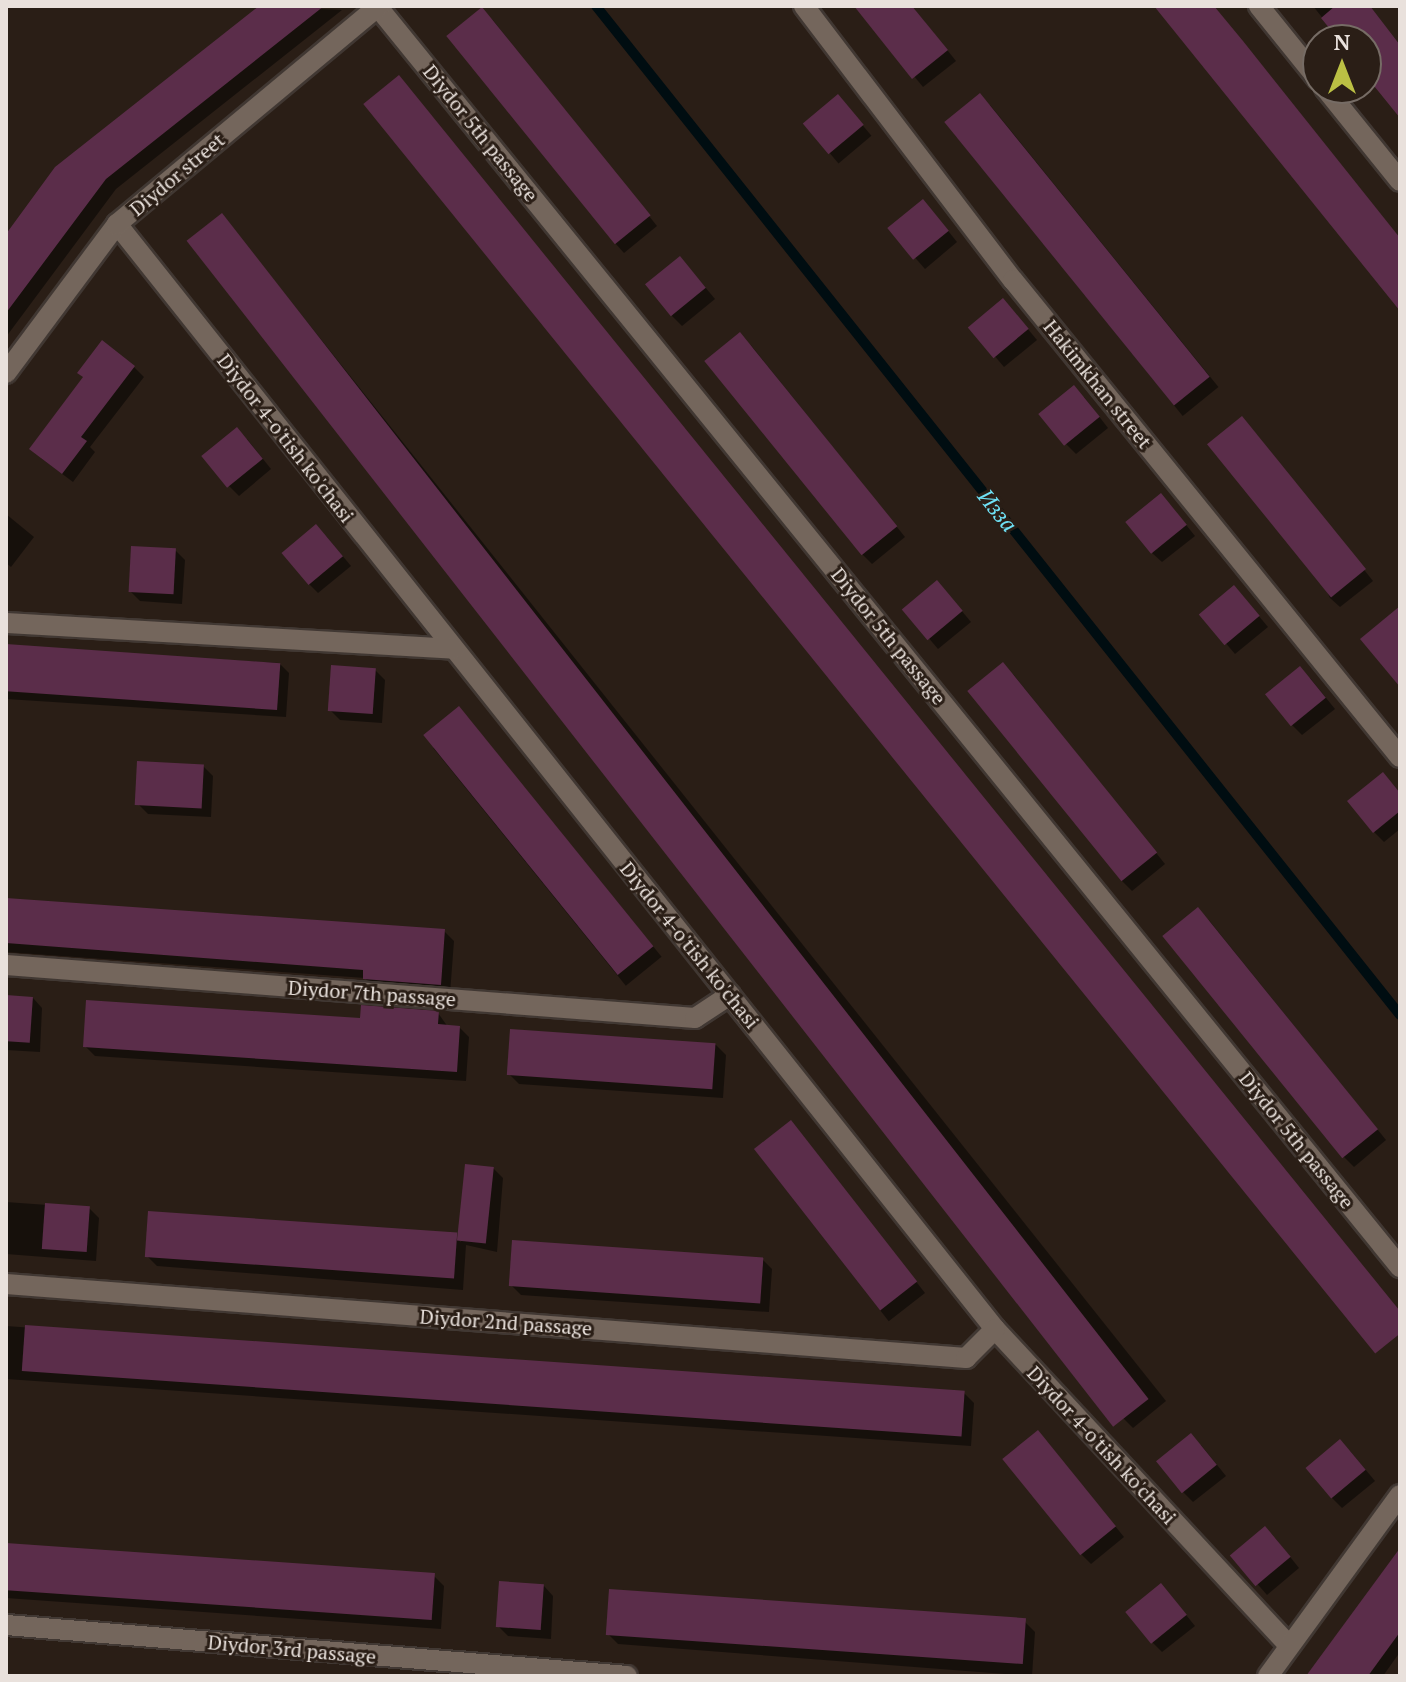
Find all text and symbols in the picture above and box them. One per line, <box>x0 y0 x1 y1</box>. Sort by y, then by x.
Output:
north arrow <box>1302 24 1382 104</box>
text: N <box>1334 27 1350 56</box>
street label: Diydor 5th passage <box>418 60 544 206</box>
street label: Diydor street <box>125 127 229 221</box>
street label: Hakimkhаn street <box>1039 315 1157 453</box>
street label: Diydor 4-o'tish ko'chasi <box>213 349 359 527</box>
water label: Изза <box>973 483 1023 537</box>
street label: Diydor 5th passage <box>826 563 952 709</box>
street label: Diydor 4-o'tish ko'chasi <box>615 857 765 1033</box>
street label: Diydor 7th passage <box>287 975 457 1011</box>
street label: Diydor 5th passage <box>1234 1067 1360 1213</box>
street label: Diydor 2nd passage <box>419 1304 593 1340</box>
street label: Diydor 4-o'tish ko'chasi <box>1023 1361 1181 1529</box>
street label: Diydor 3rd passage <box>207 1630 377 1668</box>

